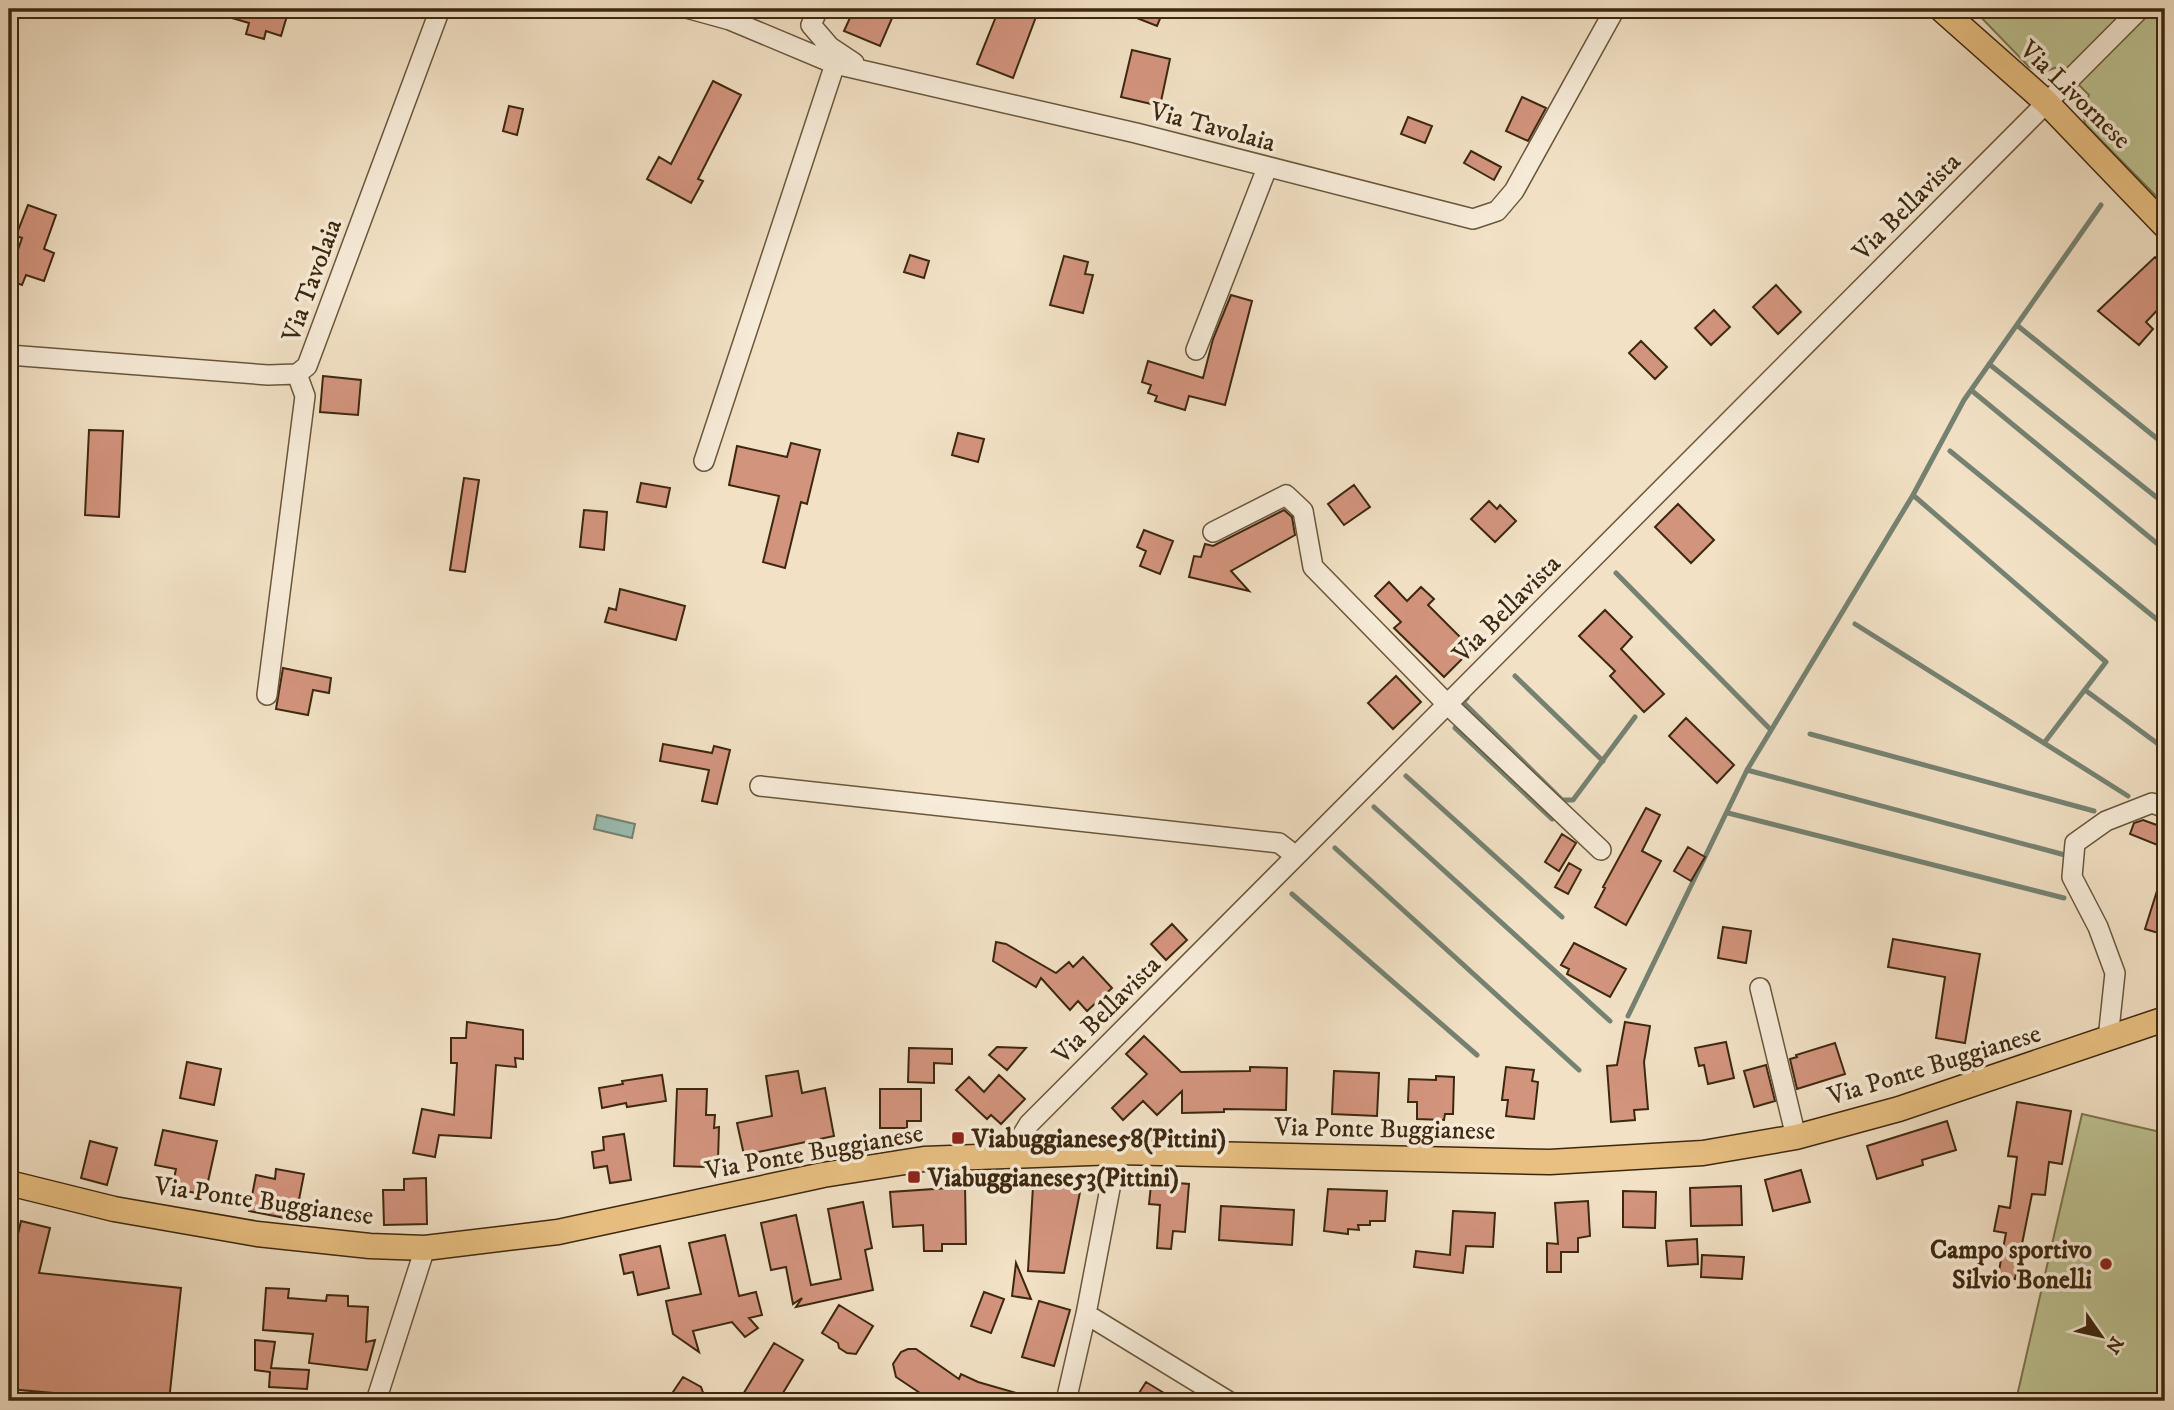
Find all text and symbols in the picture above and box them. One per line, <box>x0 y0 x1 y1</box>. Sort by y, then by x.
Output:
street label: Via Livornese <box>2012 33 2138 156</box>
street label: Via Tavolaia <box>1145 95 1279 160</box>
street label: Via Bellavista <box>1845 146 1968 269</box>
street label: Via Tavolaia <box>275 215 350 347</box>
street label: Via Bellavista <box>1445 548 1568 671</box>
street label: Via Bellavista <box>1045 949 1168 1072</box>
street label: Via Ponte Buggianese <box>1823 1017 2045 1114</box>
street label: Via Ponte Buggianese <box>1273 1111 1496 1148</box>
street label: Via Ponte Buggianese <box>702 1117 926 1188</box>
place label: Viabuggianese58(Pittini) <box>971 1123 1226 1156</box>
marker: Viabuggianese58(Pittini) <box>950 1130 966 1146</box>
place label: Viabuggianese53(Pittini) <box>927 1162 1179 1195</box>
marker: Viabuggianese53(Pittini) <box>906 1169 922 1185</box>
street label: Via Ponte Buggianese <box>151 1170 375 1233</box>
place label: Campo sportivo Silvio Bonelli <box>1930 1234 2092 1297</box>
marker: Campo sportivo Silvio Bonelli <box>2098 1256 2114 1272</box>
north arrow <box>2066 1302 2136 1372</box>
text: N <box>2100 1332 2128 1358</box>

